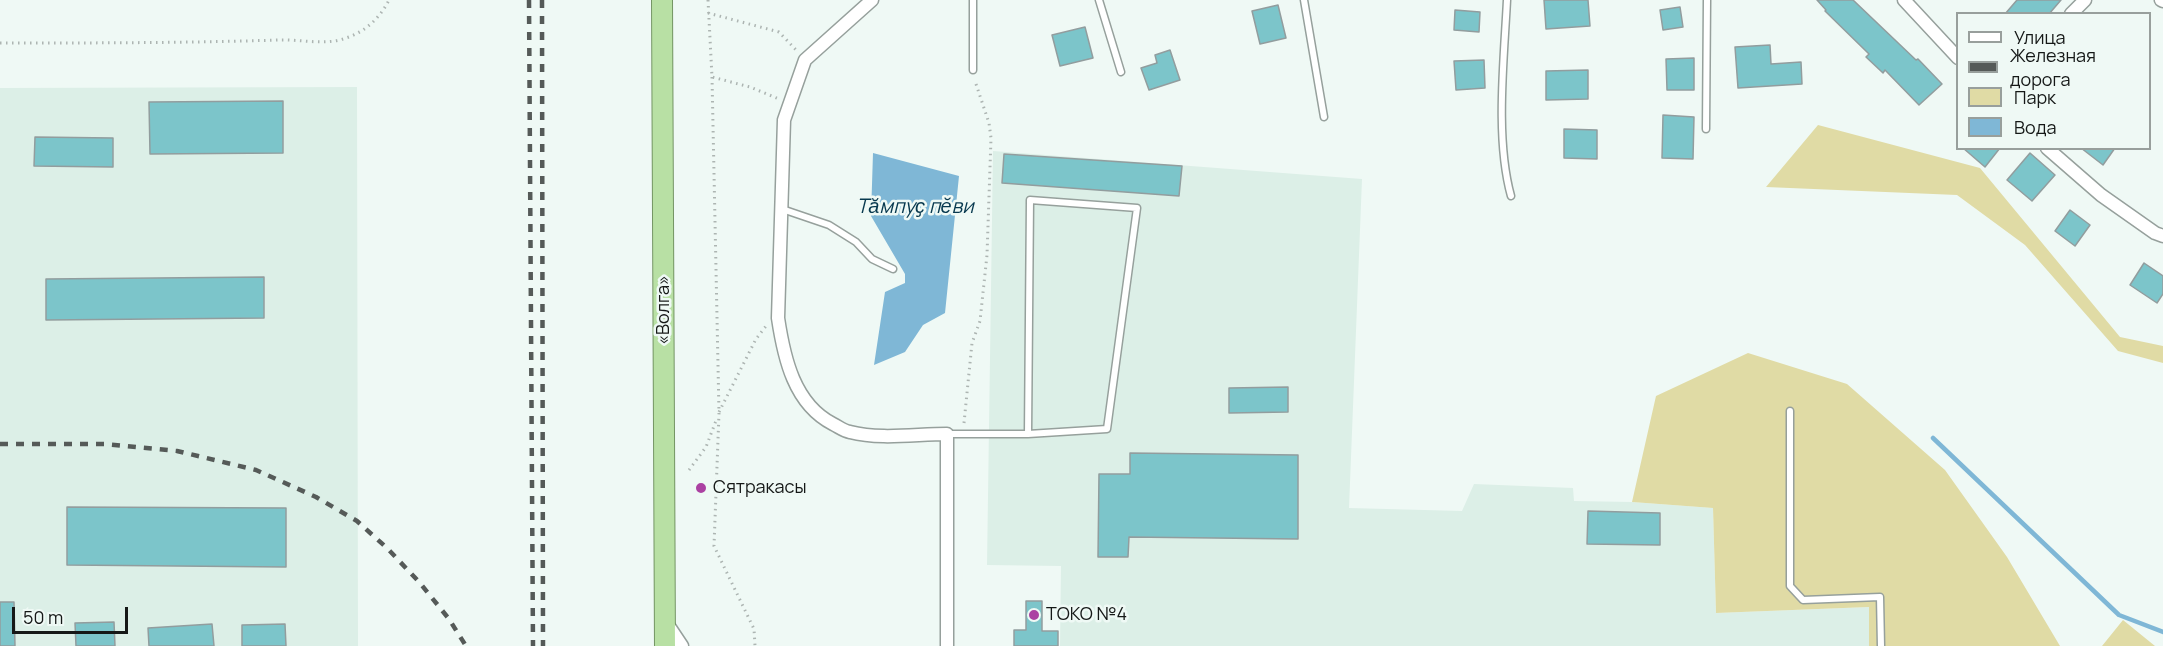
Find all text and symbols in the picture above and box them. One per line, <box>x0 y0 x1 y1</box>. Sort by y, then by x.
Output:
legend <box>1956 12 2151 150</box>
text: Улица <box>2014 25 2066 49</box>
text: Железная дорога <box>2010 43 2096 91</box>
text: Парк <box>2014 85 2056 109</box>
text: Вода <box>2014 115 2056 139</box>
water label: Тӑмпуҫ пӗви <box>856 195 974 219</box>
street label: «Волга» <box>653 275 675 345</box>
place label: Сятракасы <box>713 477 807 499</box>
marker: Сятракасы <box>694 481 708 495</box>
scale bar <box>15 595 130 633</box>
place label: ТОКО №4 <box>1046 604 1127 626</box>
text: 50 m <box>23 605 63 629</box>
marker: ТОКО №4 <box>1027 608 1041 622</box>

